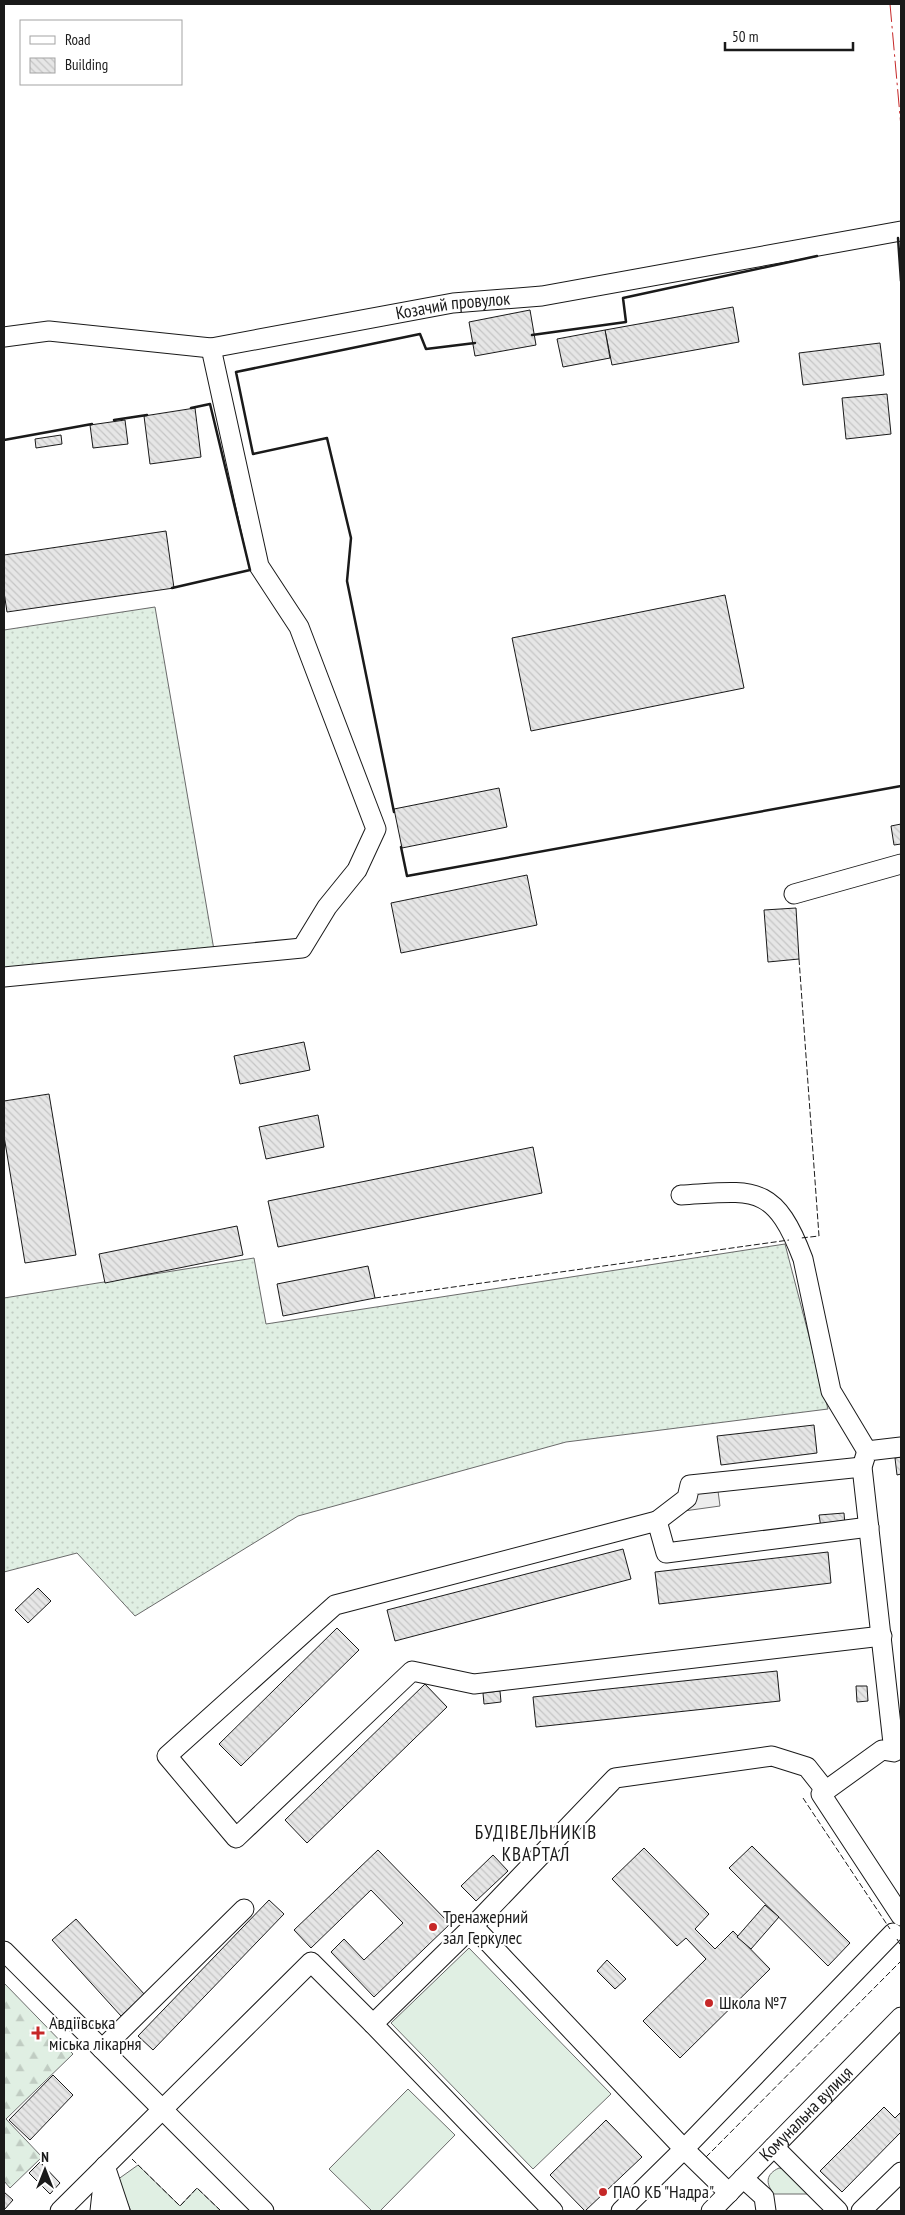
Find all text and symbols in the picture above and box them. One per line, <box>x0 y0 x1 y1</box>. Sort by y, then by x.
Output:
legend <box>20 20 182 85</box>
scale bar <box>725 20 852 52</box>
text: 50 m <box>732 27 758 46</box>
text: Road <box>65 30 91 49</box>
text: Building <box>65 55 108 74</box>
street label: Козачий провулок <box>394 287 511 324</box>
district label: БУДІВЕЛЬНИКІВ КВАРТАЛ <box>475 1820 597 1866</box>
place label: Тренажерний зал Геркулес <box>443 1905 528 1949</box>
marker: Тренажерний зал Геркулес <box>427 1921 439 1933</box>
place label: Школа №7 <box>719 1991 787 2014</box>
marker: Школа №7 <box>703 1997 715 2009</box>
place label: Авдіївська міська лікарня <box>49 2011 142 2055</box>
marker: Авдіївська міська лікарня <box>31 2026 45 2040</box>
street label: Комунальна вулиця <box>754 2061 857 2166</box>
north arrow <box>20 2145 70 2195</box>
text: N <box>41 2148 49 2166</box>
place label: ПАО КБ "Надра" <box>613 2180 714 2203</box>
marker: ПАО КБ "Надра" <box>597 2186 609 2198</box>

